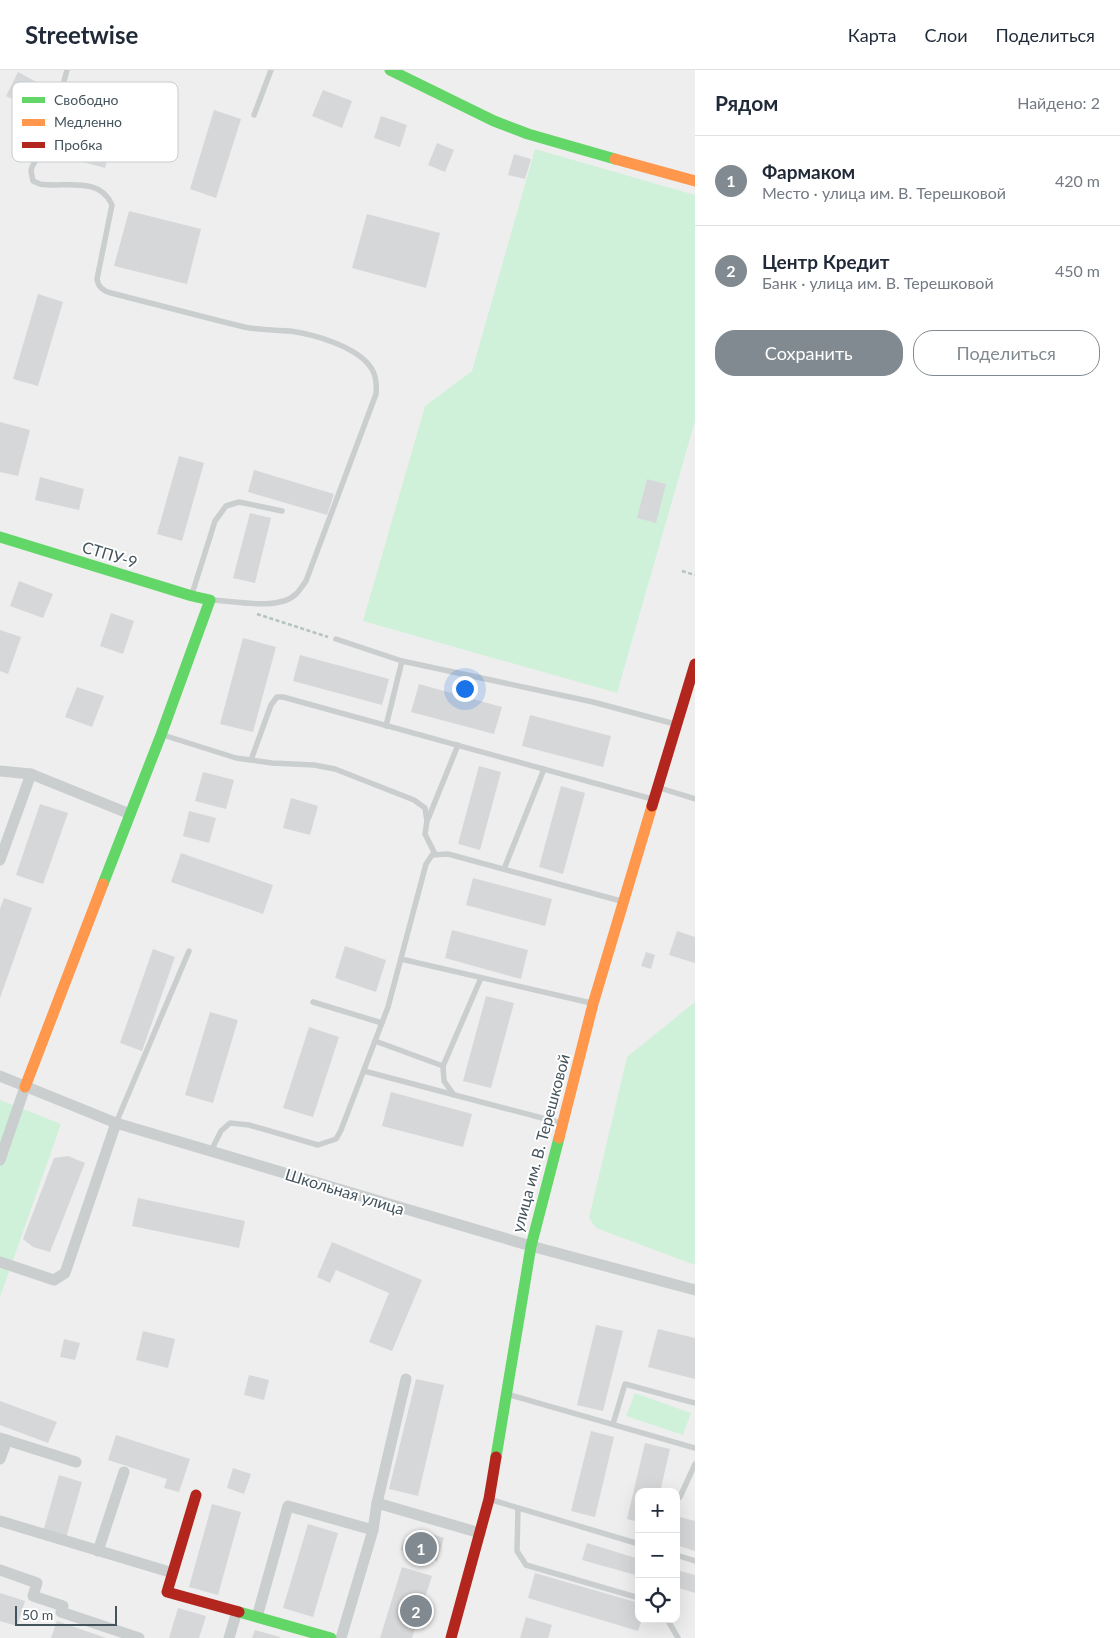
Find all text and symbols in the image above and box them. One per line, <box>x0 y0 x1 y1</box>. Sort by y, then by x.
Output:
text: Streetwise <box>25 20 138 49</box>
text: Карта <box>848 24 896 46</box>
text: Слои <box>924 24 968 46</box>
text: Поделиться <box>996 24 1095 46</box>
legend <box>12 82 178 162</box>
text: Рядом <box>715 90 778 115</box>
text: Свободно <box>54 91 119 108</box>
text: Найдено: 2 <box>1017 93 1100 112</box>
text: Медленно <box>54 113 122 130</box>
text: Пробка <box>54 136 102 153</box>
text: Фармаком <box>762 160 855 183</box>
text: 1 <box>726 171 736 190</box>
text: 420 m <box>1055 171 1100 190</box>
text: Место · улица им. В. Терешковой <box>762 183 1006 202</box>
text: Центр Кредит <box>762 250 890 273</box>
text: 2 <box>726 261 736 280</box>
text: 450 m <box>1055 261 1100 280</box>
text: Банк · улица им. В. Терешковой <box>762 273 994 292</box>
button: Сохранить <box>715 330 903 376</box>
button: Поделиться <box>913 330 1100 376</box>
street label: СТПУ-9 <box>80 537 140 571</box>
your location <box>452 676 478 702</box>
street label: улица им. В. Терешковой <box>507 1052 573 1234</box>
street label: Школьная улица <box>283 1164 407 1218</box>
map controls <box>635 1488 680 1623</box>
button: + <box>635 1488 680 1533</box>
pin: 1 <box>405 1529 437 1567</box>
button: − <box>635 1533 680 1578</box>
button: locate <box>635 1578 680 1623</box>
pin: 2 <box>400 1592 432 1630</box>
scale bar <box>15 1603 118 1626</box>
text: 50 m <box>22 1606 53 1623</box>

